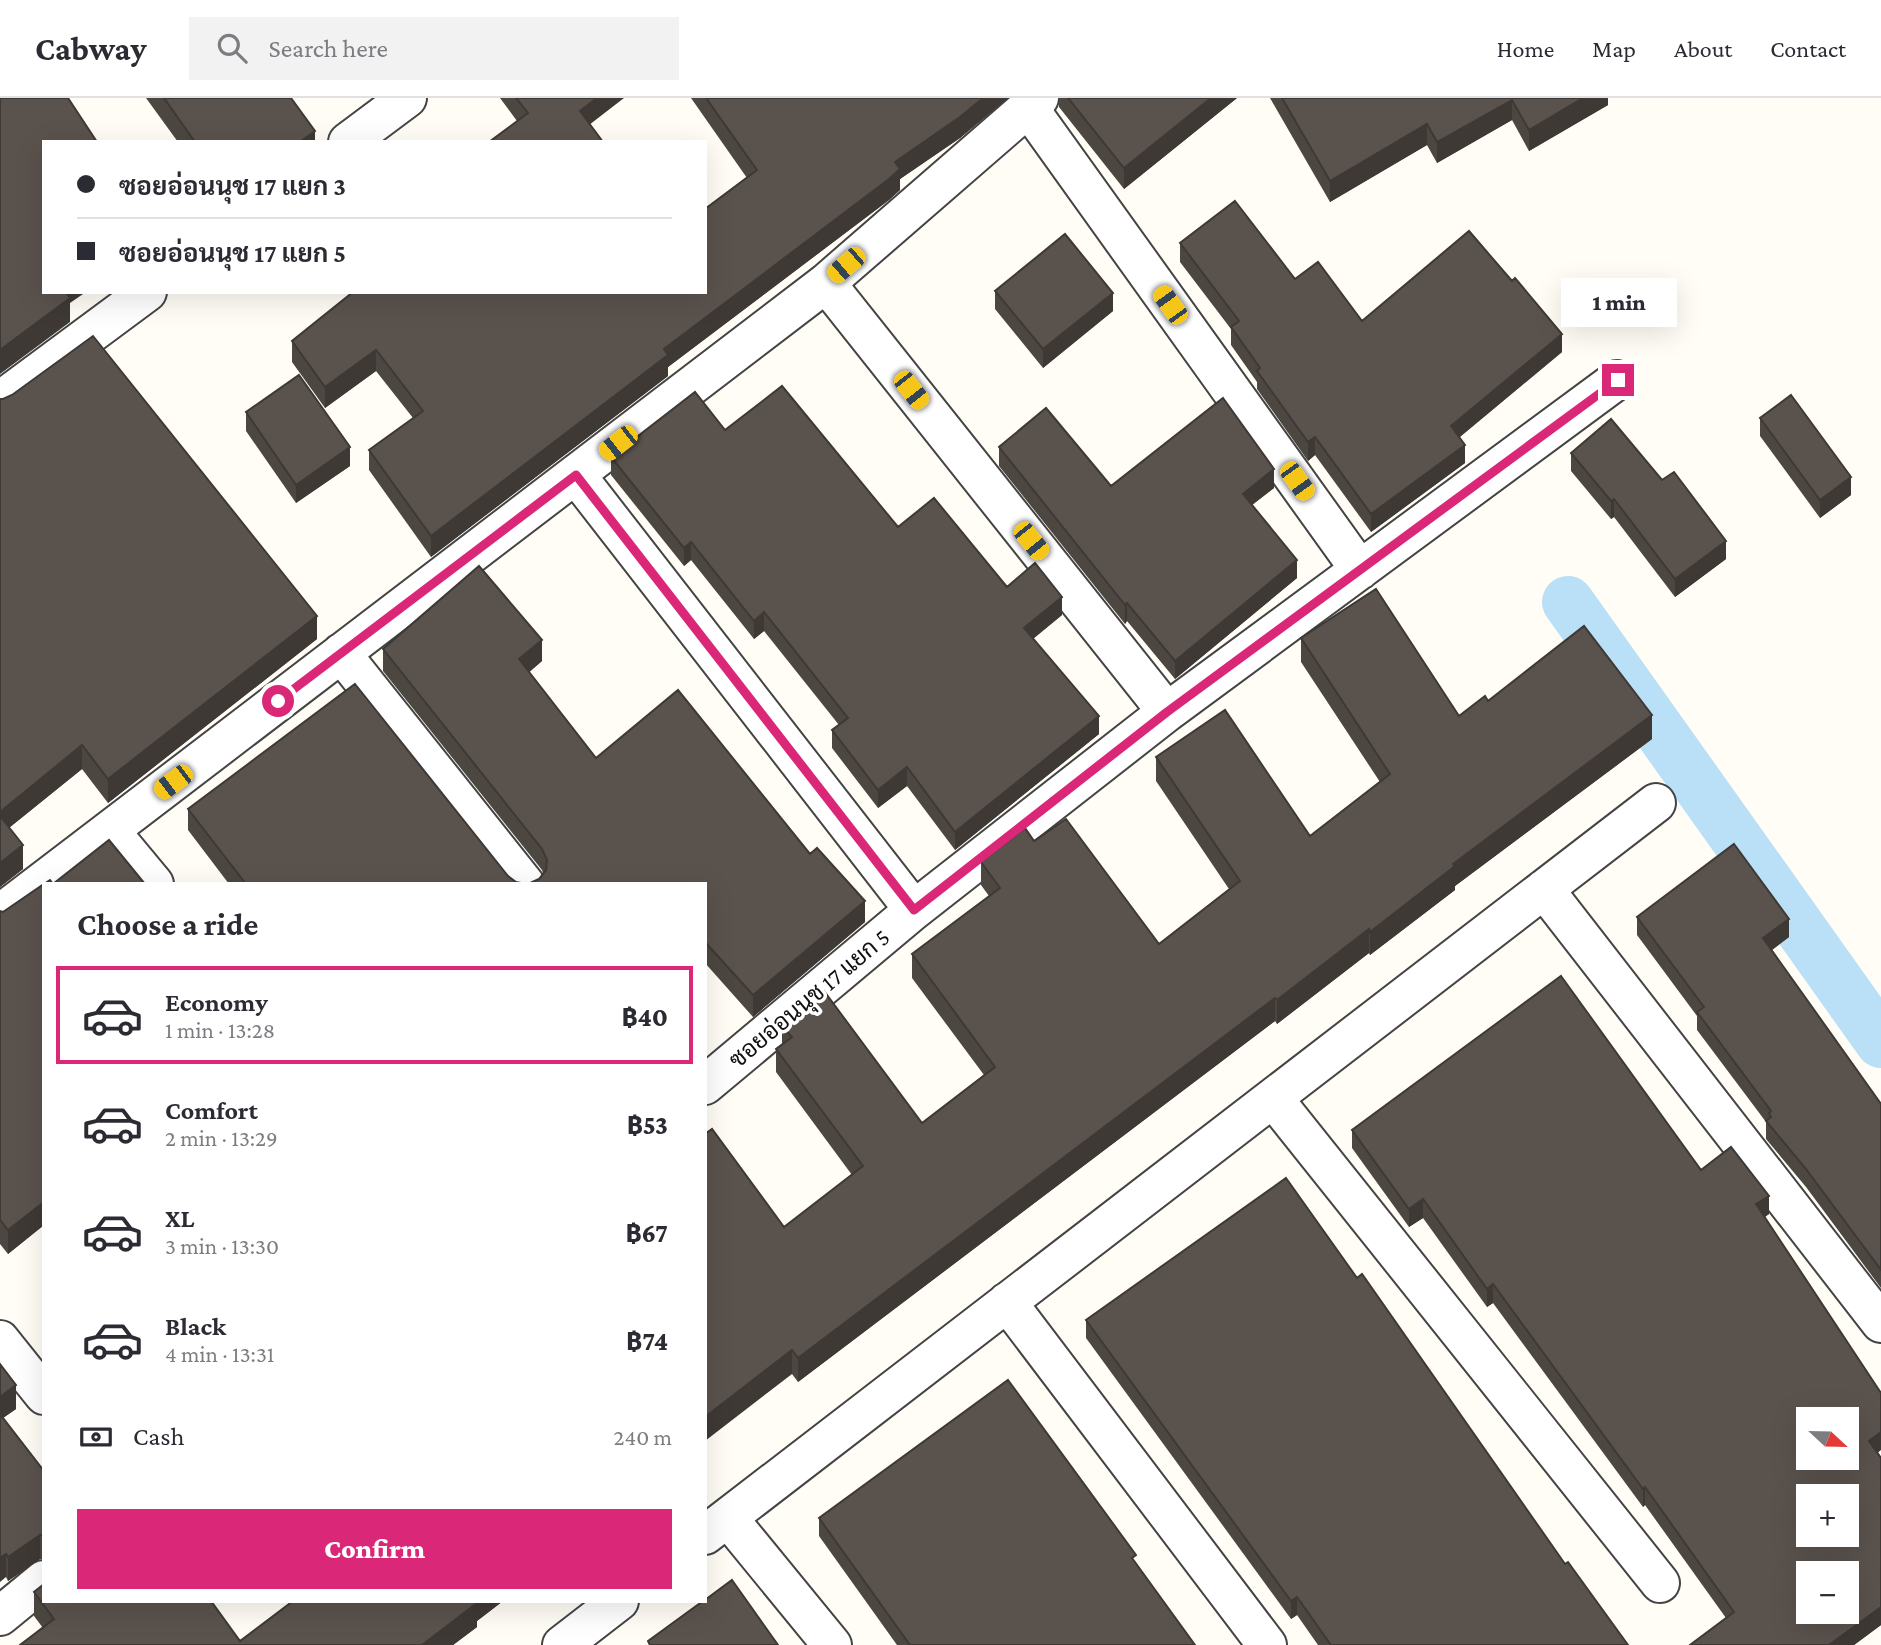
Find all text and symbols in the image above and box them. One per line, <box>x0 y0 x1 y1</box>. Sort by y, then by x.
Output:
search box <box>189 17 679 80</box>
icon: search <box>213 29 251 67</box>
text: Cabway <box>35 30 147 67</box>
text: Search here <box>269 34 388 63</box>
text: Home <box>1497 35 1554 62</box>
text: Map <box>1592 35 1636 62</box>
text: About <box>1674 35 1732 62</box>
text: Contact <box>1770 35 1846 62</box>
text: ซอยอ่อนนุช 17 แยก 3 <box>119 172 346 201</box>
text: ซอยอ่อนนุช 17 แยก 5 <box>119 239 346 268</box>
car <box>824 243 869 287</box>
callout: 1 min <box>1560 278 1676 328</box>
car <box>1150 282 1191 328</box>
text: 1 min <box>1592 289 1646 315</box>
route end <box>1602 364 1634 396</box>
car <box>890 367 933 413</box>
car <box>595 422 642 464</box>
car <box>1277 458 1318 504</box>
car <box>1010 518 1053 564</box>
route start <box>262 685 294 717</box>
car <box>150 761 197 803</box>
text: Choose a ride <box>77 906 258 942</box>
street label: ซอยอ่อนนุช 17 แยก 5 <box>723 923 897 1075</box>
icon: car <box>81 984 144 1047</box>
text: Economy <box>165 988 268 1017</box>
text: ฿40 <box>622 1003 668 1032</box>
text: 1 min · 13:28 <box>165 1017 275 1043</box>
icon: car <box>81 1092 144 1155</box>
text: Comfort <box>165 1096 258 1125</box>
text: ฿53 <box>627 1111 668 1140</box>
text: 2 min · 13:29 <box>165 1125 278 1151</box>
icon: car <box>81 1200 144 1263</box>
text: XL <box>165 1204 194 1233</box>
text: ฿67 <box>626 1219 668 1248</box>
text: 3 min · 13:30 <box>165 1233 279 1259</box>
icon: car <box>81 1308 144 1371</box>
text: Black <box>165 1312 226 1341</box>
text: ฿74 <box>626 1327 668 1356</box>
text: 4 min · 13:31 <box>165 1341 274 1367</box>
north arrow <box>1796 1407 1858 1470</box>
map controls <box>1796 1407 1859 1624</box>
icon: cash <box>77 1418 115 1456</box>
text: Cash <box>133 1422 184 1451</box>
text: 240 m <box>613 1424 672 1450</box>
button: + <box>1796 1484 1859 1547</box>
button: Confirm <box>77 1509 672 1589</box>
button: − <box>1796 1561 1859 1624</box>

